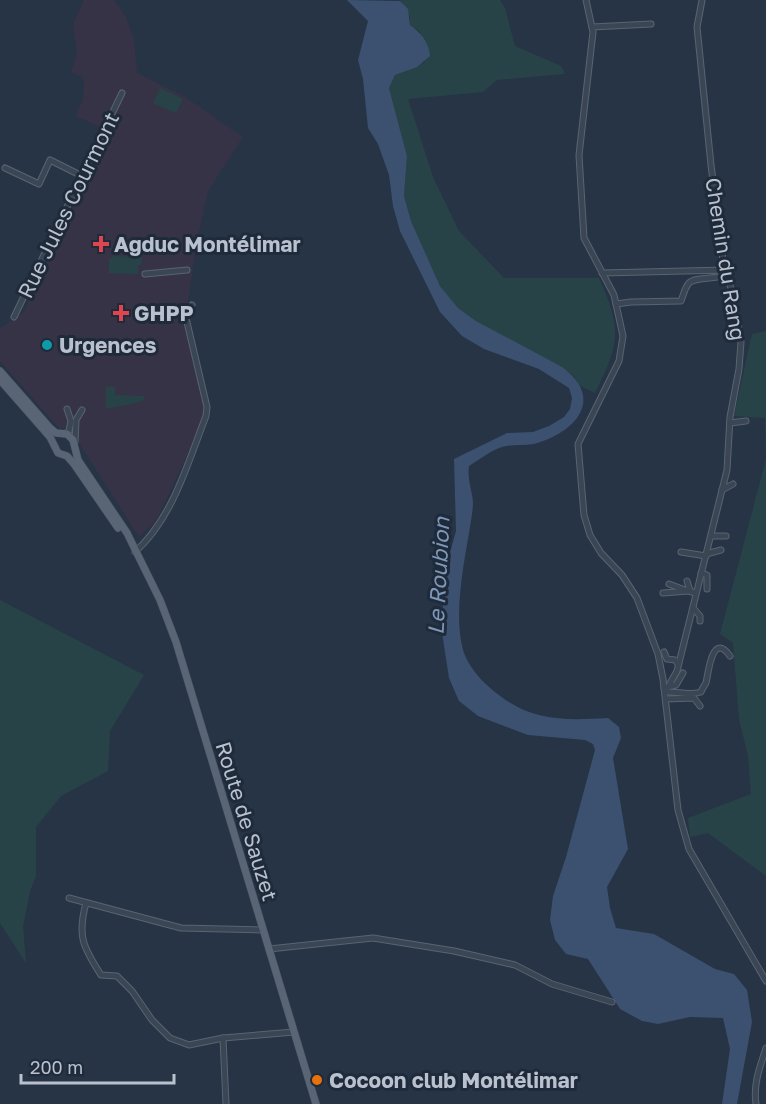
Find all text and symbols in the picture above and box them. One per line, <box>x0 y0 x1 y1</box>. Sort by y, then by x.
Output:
street label: Rue Jules Courmont <box>12 108 124 302</box>
street label: Chemin du Rang <box>700 176 752 342</box>
place label: Agduc Montélimar <box>114 231 301 257</box>
marker: Agduc Montélimar <box>92 235 110 253</box>
place label: GHPP <box>134 300 194 326</box>
marker: GHPP <box>112 304 130 322</box>
place label: Urgences <box>59 332 157 358</box>
marker: Urgences <box>40 338 54 352</box>
water label: Le Roubion <box>421 515 455 636</box>
street label: Route de Sauzet <box>210 738 284 904</box>
scale bar <box>21 1047 174 1085</box>
text: 200 m <box>30 1056 83 1078</box>
place label: Cocoon club Montélimar <box>329 1067 578 1093</box>
marker: Cocoon club Montélimar <box>310 1073 324 1087</box>

